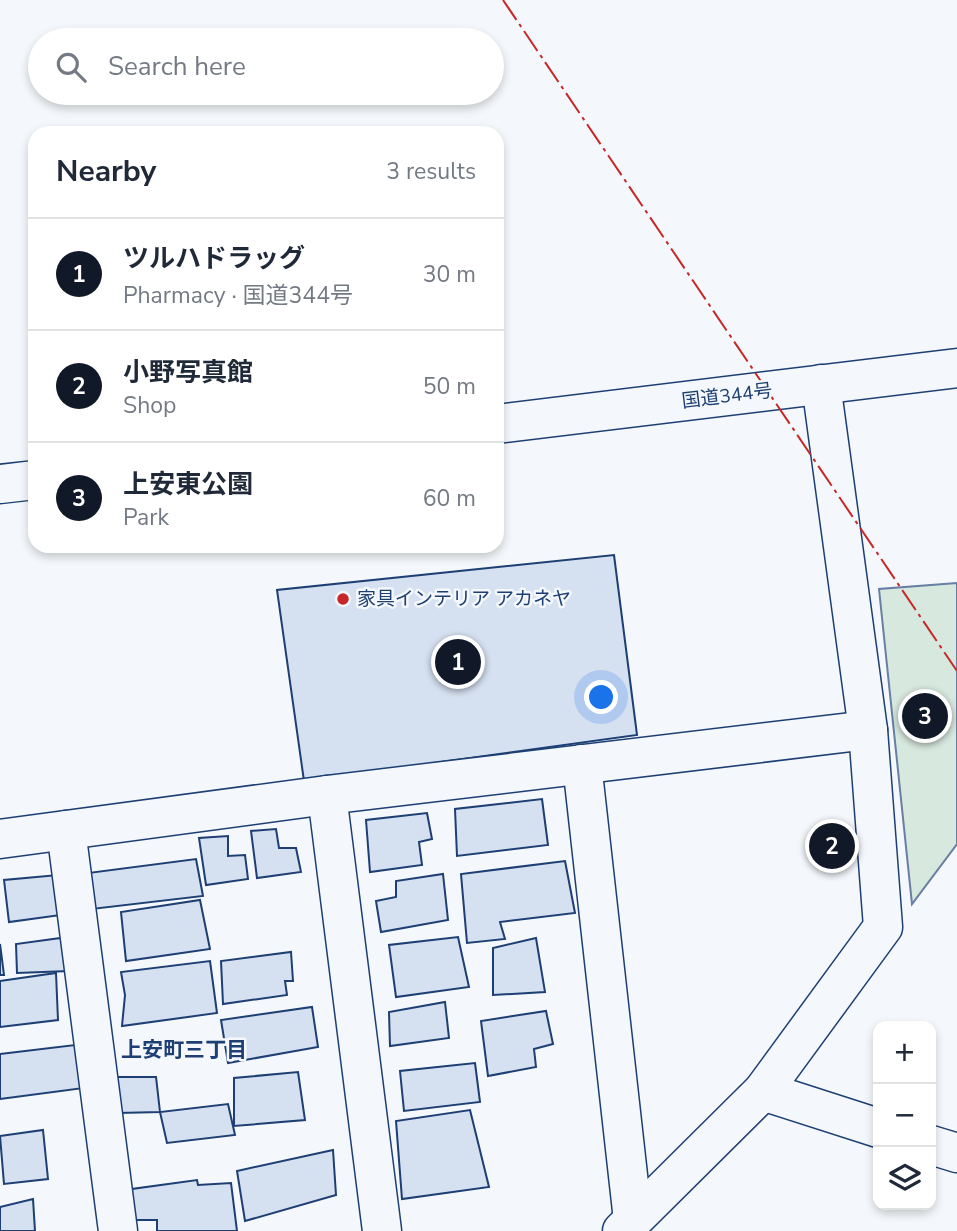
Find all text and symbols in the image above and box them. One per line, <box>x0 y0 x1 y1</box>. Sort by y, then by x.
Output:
search box <box>28 28 504 105</box>
icon: search <box>52 48 90 86</box>
text: Search here <box>108 49 246 84</box>
text: Nearby <box>56 151 156 192</box>
text: 3 results <box>386 156 476 187</box>
text: ツルハドラッグ <box>123 241 305 276</box>
text: 1 <box>72 259 86 290</box>
text: 30 m <box>423 259 476 290</box>
text: Pharmacy · 国道344号 <box>123 280 353 311</box>
text: 小野写真館 <box>123 355 253 390</box>
text: 2 <box>72 371 86 402</box>
text: 50 m <box>423 371 476 402</box>
street label: 国道344号 <box>680 378 774 414</box>
text: Shop <box>123 390 176 421</box>
text: 上安東公園 <box>123 467 253 502</box>
text: 3 <box>72 483 86 514</box>
text: 60 m <box>423 483 476 514</box>
text: Park <box>123 502 169 533</box>
place label: 家具インテリア アカネヤ <box>357 586 571 612</box>
marker: 家具インテリア アカネヤ <box>335 591 351 607</box>
pin: 1 <box>435 636 481 688</box>
your location <box>584 680 618 714</box>
pin: 3 <box>902 690 948 742</box>
pin: 2 <box>809 820 855 872</box>
map controls <box>873 1021 936 1210</box>
button: + <box>873 1021 936 1084</box>
district label: 上安町三丁目 <box>121 1036 247 1064</box>
button: − <box>873 1084 936 1147</box>
button: layers <box>873 1147 936 1210</box>

